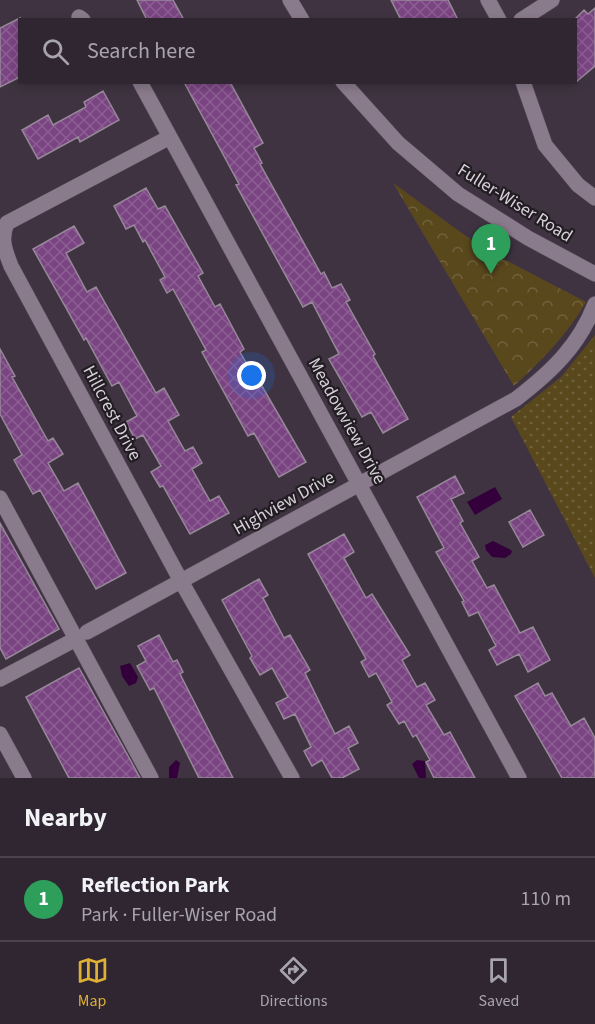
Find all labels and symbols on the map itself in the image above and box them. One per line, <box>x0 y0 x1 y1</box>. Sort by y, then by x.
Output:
street label: Fuller-Wiser Road <box>453 158 577 248</box>
pin: 1 <box>472 224 510 274</box>
street label: Meadowview Drive <box>302 353 392 489</box>
street label: Hillcrest Drive <box>76 361 148 465</box>
your location <box>237 361 266 390</box>
street label: Highview Drive <box>229 465 339 541</box>

